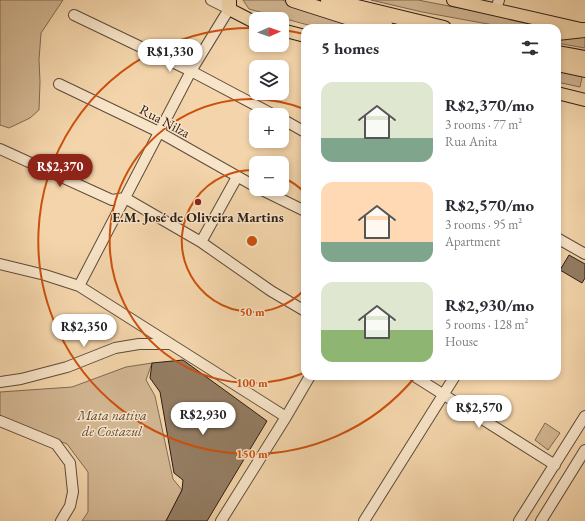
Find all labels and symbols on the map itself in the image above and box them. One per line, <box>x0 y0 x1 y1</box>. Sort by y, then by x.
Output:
north arrow <box>249 12 289 52</box>
pin: R$1,330 <box>133 39 207 73</box>
street label: Rua Nilza <box>137 100 194 142</box>
pin: R$2,370 <box>23 154 97 188</box>
marker: E.M. José de Oliveira Martins <box>193 197 203 207</box>
place label: E.M. José de Oliveira Martins <box>112 208 284 226</box>
centre of rings <box>245 234 259 248</box>
text: 50 m <box>239 304 265 320</box>
pin: R$2,350 <box>47 314 121 348</box>
text: 100 m <box>236 375 268 391</box>
pin: R$2,570 <box>442 395 516 429</box>
pin: R$2,930 <box>166 402 240 436</box>
park label: Mata nativa de Costazul <box>76 406 147 440</box>
text: 150 m <box>236 446 268 462</box>

